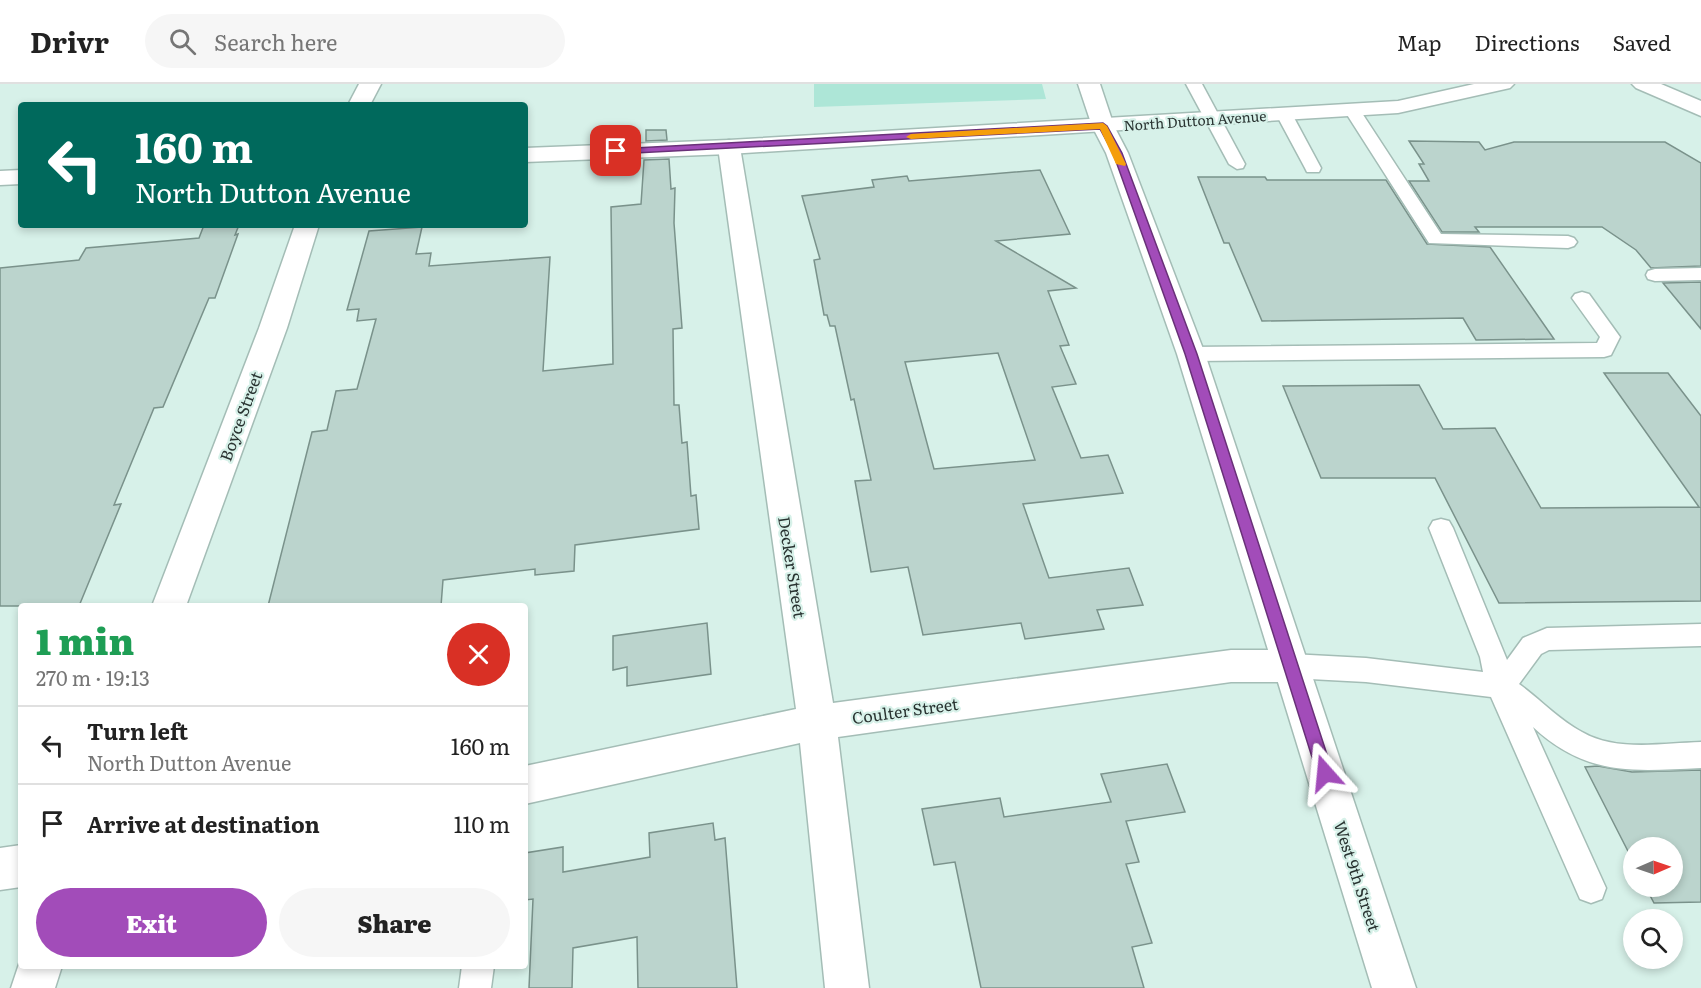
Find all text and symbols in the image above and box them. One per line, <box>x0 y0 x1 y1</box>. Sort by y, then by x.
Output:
search box <box>145 14 565 68</box>
text: Drivr <box>30 20 109 62</box>
icon: search <box>166 25 199 58</box>
text: Search here <box>214 25 337 58</box>
text: Map <box>1397 26 1442 57</box>
text: Directions <box>1475 26 1580 57</box>
text: Saved <box>1613 26 1671 57</box>
street label: North Dutton Avenue <box>1123 105 1267 135</box>
text: 160 m <box>135 114 253 176</box>
pin <box>590 125 641 176</box>
icon: left <box>36 126 114 204</box>
icon: arrive <box>599 134 632 167</box>
text: North Dutton Avenue <box>135 171 411 211</box>
street label: Boyce Street <box>213 367 267 464</box>
street label: Decker Street <box>773 514 813 620</box>
text: 1 min <box>36 613 134 666</box>
button: close <box>447 623 510 686</box>
text: 270 m · 19:13 <box>36 662 150 692</box>
street label: Coulter Street <box>850 691 960 729</box>
text: Turn left <box>87 714 188 747</box>
icon: left <box>36 729 69 762</box>
text: 160 m <box>451 729 510 762</box>
position arrow <box>1293 741 1357 805</box>
text: North Dutton Avenue <box>87 747 291 777</box>
icon: arrive <box>36 807 69 840</box>
text: Arrive at destination <box>87 807 320 840</box>
text: 110 m <box>454 807 510 840</box>
street label: West 9th Street <box>1329 817 1387 935</box>
north arrow <box>1623 837 1683 897</box>
map controls <box>1623 837 1683 969</box>
button: Exit <box>36 888 267 957</box>
button: Share <box>279 888 510 957</box>
button: search <box>1623 909 1683 969</box>

